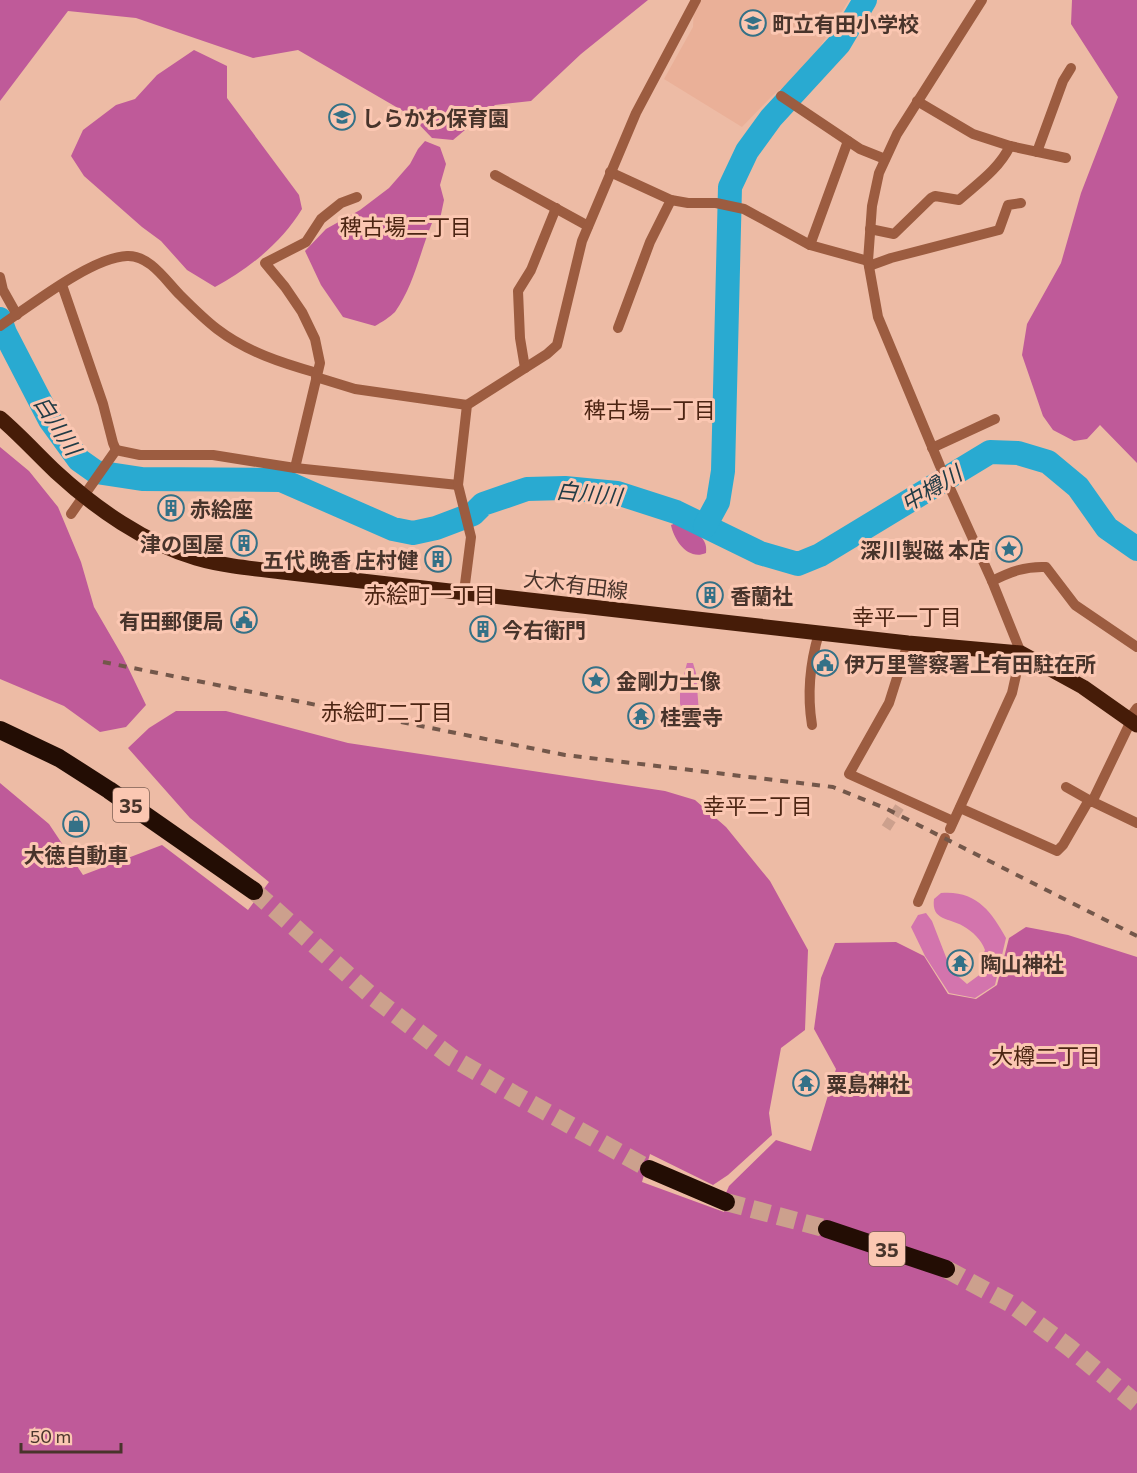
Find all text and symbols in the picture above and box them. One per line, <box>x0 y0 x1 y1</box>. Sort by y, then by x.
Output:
school or university icon: 町立有田小学校 <box>738 8 768 38</box>
place label: 町立有田小学校 <box>772 11 919 36</box>
school or university icon: しらかわ保育園 <box>327 102 357 132</box>
place label: しらかわ保育園 <box>362 105 509 130</box>
district label: 稗古場二丁目 <box>340 213 472 240</box>
water label: 白川川 <box>29 390 88 462</box>
district label: 稗古場一丁目 <box>584 396 716 423</box>
water label: 中樽川 <box>896 458 968 517</box>
water label: 白川川 <box>555 476 625 510</box>
building icon: 赤絵座 <box>156 493 186 523</box>
place label: 赤絵座 <box>190 496 253 521</box>
building icon: 津の国屋 <box>229 528 259 558</box>
place label: 津の国屋 <box>140 531 224 556</box>
place icon: 深川製磁 本店 <box>994 534 1024 564</box>
place label: 深川製磁 本店 <box>860 537 990 562</box>
building icon: 五代 晩香 庄村健 <box>423 544 453 574</box>
place label: 五代 晩香 庄村健 <box>263 547 418 572</box>
street label: 大木有田線 <box>522 565 630 603</box>
building icon: 香蘭社 <box>695 580 725 610</box>
district label: 赤絵町一丁目 <box>364 581 496 608</box>
place label: 香蘭社 <box>730 583 793 608</box>
district label: 幸平一丁目 <box>852 603 962 630</box>
public building icon: 有田郵便局 <box>229 605 259 635</box>
place label: 有田郵便局 <box>119 608 224 633</box>
building icon: 今右衛門 <box>468 614 498 644</box>
place label: 今右衛門 <box>502 617 586 642</box>
public building icon: 伊万里警察署上有田駐在所 <box>810 648 840 678</box>
place label: 伊万里警察署上有田駐在所 <box>844 651 1096 676</box>
place icon: 金剛力士像 <box>581 665 611 695</box>
place label: 金剛力士像 <box>616 668 721 693</box>
district label: 赤絵町二丁目 <box>321 698 453 725</box>
temple icon: 桂雲寺 <box>626 701 656 731</box>
place label: 桂雲寺 <box>660 704 723 729</box>
road number: 35 <box>113 788 149 822</box>
district label: 幸平二丁目 <box>703 792 813 819</box>
shop icon: 大徳自動車 <box>61 809 91 839</box>
place label: 大徳自動車 <box>24 842 129 867</box>
temple icon: 陶山神社 <box>945 948 975 978</box>
place label: 陶山神社 <box>980 951 1064 976</box>
district label: 大樽二丁目 <box>991 1042 1101 1069</box>
temple icon: 粟島神社 <box>791 1068 821 1098</box>
place label: 粟島神社 <box>826 1071 910 1096</box>
road number: 35 <box>869 1232 905 1266</box>
scale bar <box>21 1416 122 1454</box>
text: 50 m <box>30 1425 71 1447</box>

